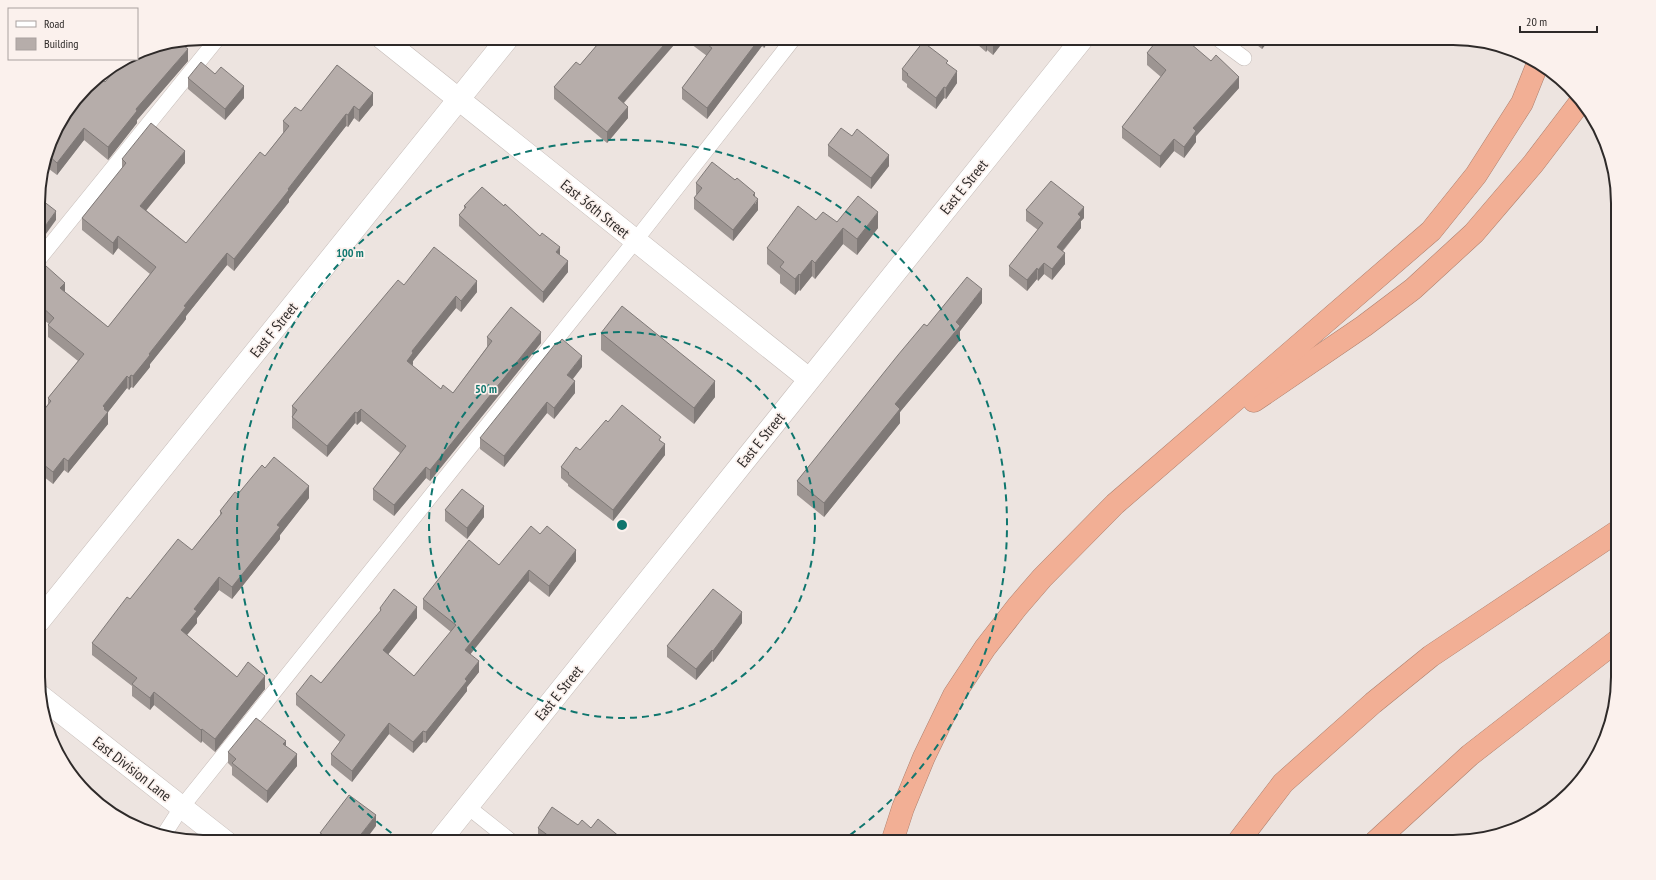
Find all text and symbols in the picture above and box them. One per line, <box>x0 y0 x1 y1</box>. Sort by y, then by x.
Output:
legend <box>8 8 138 60</box>
scale bar <box>1520 8 1597 34</box>
text: 20 m <box>1526 14 1547 29</box>
text: Road <box>44 16 64 31</box>
text: Building <box>44 36 79 51</box>
street label: East E Street <box>936 155 992 218</box>
street label: East 36th Street <box>557 175 634 242</box>
text: 100 m <box>336 245 364 260</box>
street label: East F Street <box>246 298 302 361</box>
text: 50 m <box>475 381 497 396</box>
street label: East E Street <box>733 408 789 471</box>
centre of rings <box>615 518 629 532</box>
street label: East E Street <box>531 661 587 724</box>
street label: East Division Lane <box>89 732 175 805</box>

